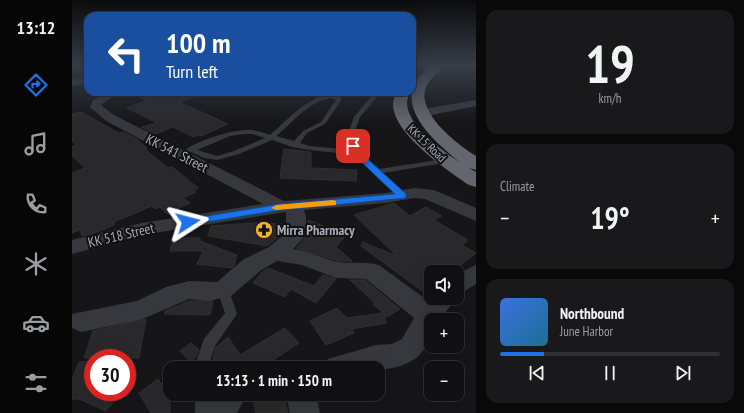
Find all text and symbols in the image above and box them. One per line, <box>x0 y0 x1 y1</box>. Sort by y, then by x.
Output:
text: 13:12 <box>17 16 55 39</box>
text: 100 m <box>166 24 230 61</box>
icon: left <box>100 28 152 80</box>
text: 19 <box>585 30 635 97</box>
text: Turn left <box>166 60 218 83</box>
icon: directions <box>22 71 50 99</box>
text: km/h <box>598 90 622 107</box>
street label: KK 15 Road <box>405 121 449 165</box>
pin <box>336 129 370 163</box>
icon: music <box>22 130 50 158</box>
street label: KK 541 Street <box>143 130 211 176</box>
icon: arrive <box>342 135 364 157</box>
text: Climate <box>500 178 534 195</box>
icon: phone <box>22 190 50 218</box>
text: 19° <box>590 198 630 237</box>
position arrow <box>167 201 209 243</box>
text: − <box>500 204 509 232</box>
text: + <box>711 204 720 232</box>
street label: KK 518 Street <box>86 219 156 251</box>
pharmacy icon: Mirra Pharmacy <box>254 220 274 240</box>
place label: Mirra Pharmacy <box>277 221 355 239</box>
icon: climate <box>22 250 50 278</box>
map controls <box>424 265 464 401</box>
button: sound <box>424 265 464 305</box>
text: Northbound <box>560 304 624 323</box>
icon: car <box>22 309 50 337</box>
button: + <box>424 313 464 353</box>
text: June Harbor <box>560 323 613 340</box>
speed limit sign: 30 <box>84 349 136 401</box>
button: − <box>424 361 464 401</box>
icon: previous <box>526 362 548 384</box>
icon: pause <box>599 362 621 384</box>
icon: next <box>672 362 694 384</box>
icon: filters <box>22 369 50 397</box>
text: 13:13 · 1 min · 150 m <box>216 371 332 390</box>

